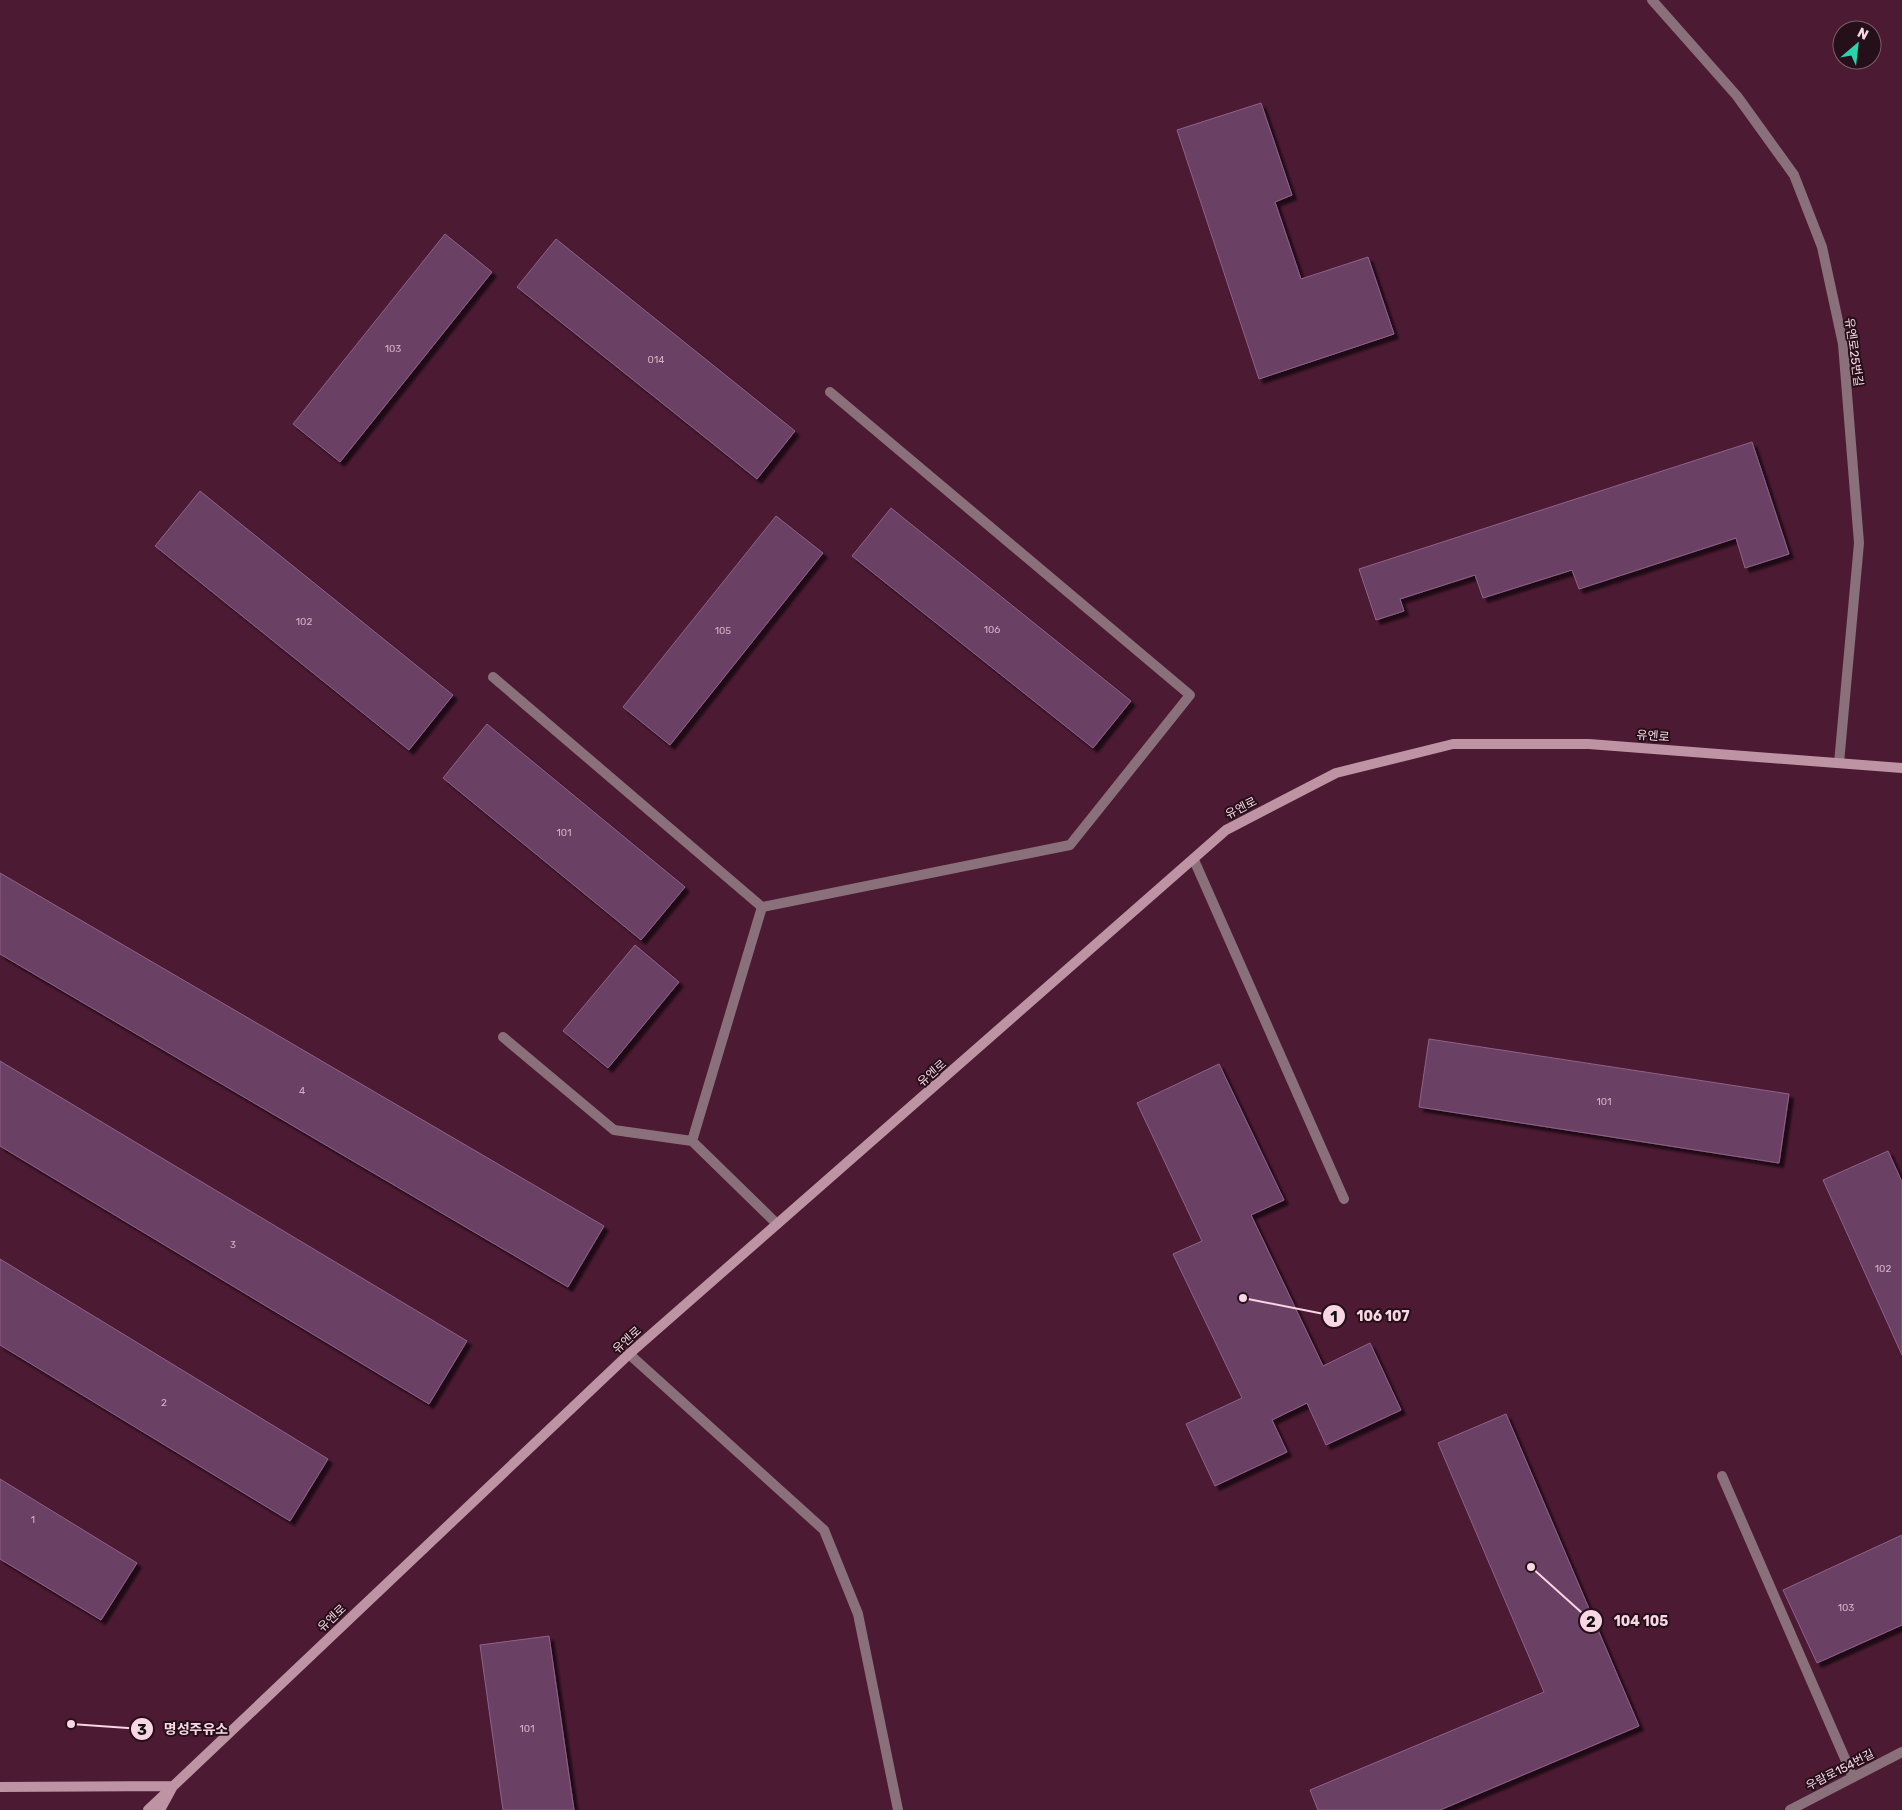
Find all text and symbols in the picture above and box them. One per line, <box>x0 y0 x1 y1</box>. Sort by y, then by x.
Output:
north arrow <box>1832 20 1882 70</box>
text: N <box>1854 24 1871 44</box>
street label: 유엔로25번길 <box>1842 317 1866 387</box>
house number: 103 <box>385 343 401 355</box>
house number: 014 <box>648 354 664 366</box>
house number: 102 <box>296 616 312 628</box>
house number: 106 <box>984 624 1000 636</box>
house number: 105 <box>715 625 731 637</box>
street label: 유엔로 <box>1636 728 1670 744</box>
street label: 유엔로 <box>1223 794 1259 822</box>
house number: 101 <box>557 827 571 839</box>
street label: 유엔로 <box>915 1057 949 1089</box>
house number: 4 <box>299 1085 305 1097</box>
house number: 101 <box>1597 1096 1611 1108</box>
house number: 3 <box>230 1239 236 1251</box>
house number: 102 <box>1875 1263 1891 1275</box>
callout: 106 107 <box>1322 1302 1420 1331</box>
text: 1 <box>1330 1308 1338 1326</box>
text: 106 107 <box>1356 1308 1410 1325</box>
street label: 유엔로 <box>610 1324 644 1356</box>
house number: 2 <box>161 1397 167 1409</box>
house number: 1 <box>31 1514 35 1526</box>
street label: 유엔로 <box>315 1602 349 1634</box>
house number: 103 <box>1838 1602 1854 1614</box>
callout: 104 105 <box>1579 1607 1678 1636</box>
text: 2 <box>1586 1613 1596 1631</box>
text: 104 105 <box>1614 1613 1668 1630</box>
callout: 명성주유소 <box>129 1715 238 1744</box>
text: 3 <box>137 1721 147 1739</box>
text: 명성주유소 <box>164 1721 228 1738</box>
house number: 101 <box>520 1723 534 1735</box>
street label: 우람로154번길 <box>1803 1747 1877 1793</box>

